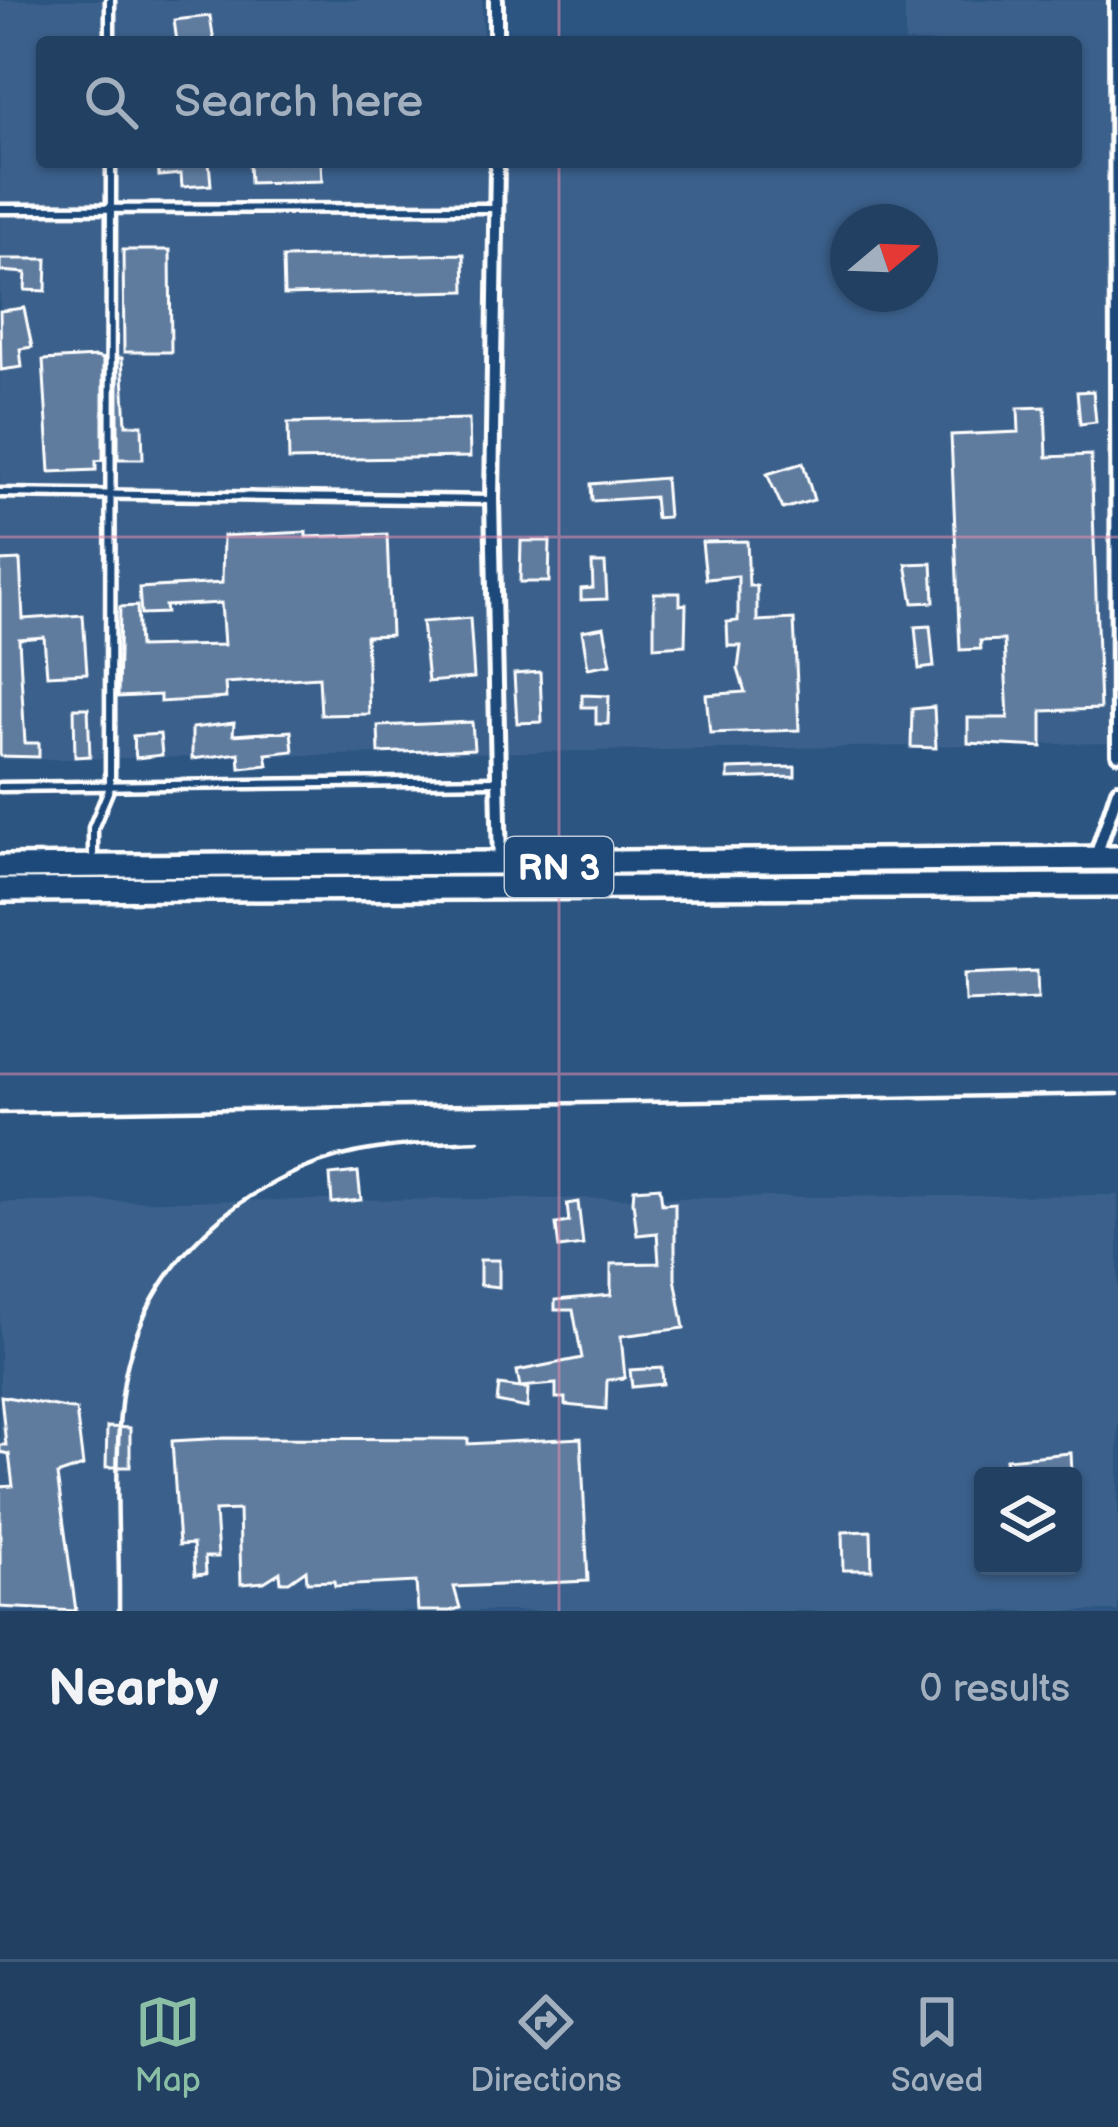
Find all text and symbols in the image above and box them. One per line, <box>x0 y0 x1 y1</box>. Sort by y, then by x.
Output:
search box <box>36 36 1082 168</box>
icon: search <box>78 69 144 135</box>
text: Search here <box>174 75 423 130</box>
north arrow <box>830 204 938 312</box>
road number: RN 3 <box>505 837 613 897</box>
map controls <box>974 1467 1082 1575</box>
button: layers <box>974 1467 1082 1575</box>
text: Nearby <box>48 1659 219 1720</box>
text: 0 results <box>919 1666 1070 1713</box>
tab: Map <box>135 1989 201 2101</box>
tab: Directions <box>470 1989 622 2101</box>
tab: Saved <box>891 1989 983 2101</box>

